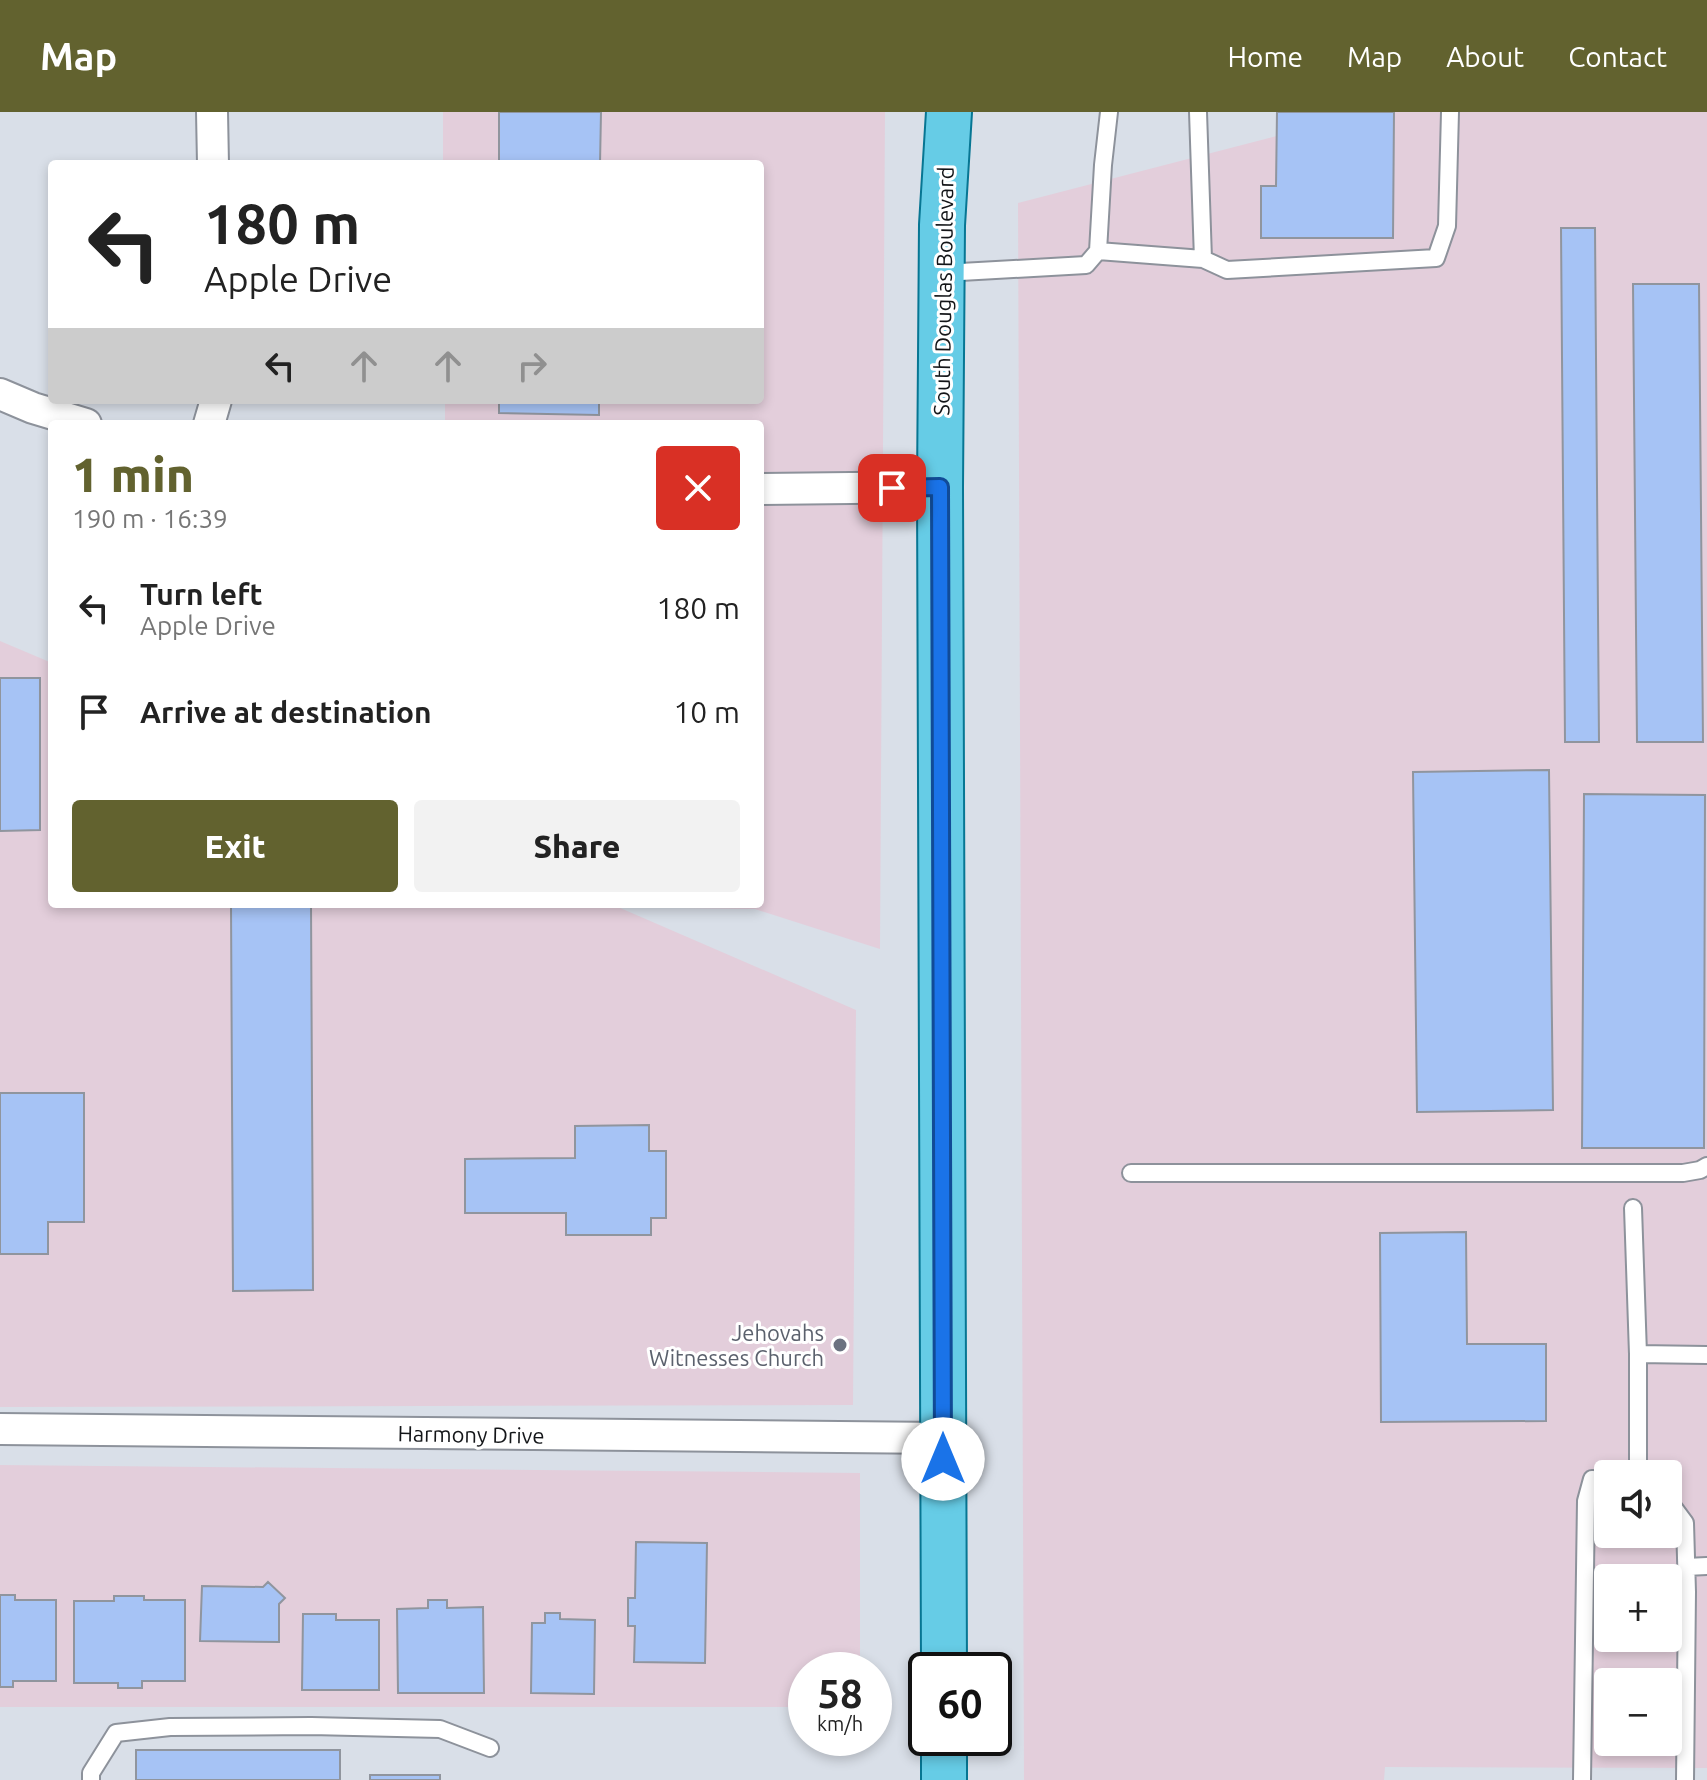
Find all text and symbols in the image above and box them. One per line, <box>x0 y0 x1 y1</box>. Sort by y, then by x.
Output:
text: Map <box>40 35 117 77</box>
text: Home <box>1228 41 1303 72</box>
text: Map <box>1347 41 1402 72</box>
text: About <box>1446 41 1524 72</box>
text: Contact <box>1568 41 1667 72</box>
street label: South Douglas Boulevard <box>928 166 958 416</box>
icon: left <box>72 192 176 296</box>
text: 180 m <box>204 192 360 255</box>
text: Apple Drive <box>204 258 392 299</box>
icon: left <box>258 344 302 388</box>
icon: ahead <box>342 344 386 388</box>
icon: ahead <box>426 344 470 388</box>
icon: right <box>510 344 554 388</box>
button: close <box>656 446 740 530</box>
text: 1 min <box>72 447 194 501</box>
pin <box>858 454 926 522</box>
icon: arrive <box>870 466 914 510</box>
text: 190 m · 16:39 <box>72 504 228 533</box>
text: Turn left <box>140 577 262 611</box>
icon: left <box>72 586 116 630</box>
text: 180 m <box>656 591 740 625</box>
text: Apple Drive <box>140 611 276 640</box>
icon: arrive <box>72 690 116 734</box>
text: Arrive at destination <box>140 695 432 729</box>
text: 10 m <box>673 695 740 729</box>
button: Exit <box>72 800 398 892</box>
button: Share <box>414 800 740 892</box>
place label: Jehovahs Witnesses Church <box>649 1320 824 1370</box>
marker: Jehovahs Witnesses Church <box>831 1336 849 1354</box>
position arrow <box>901 1417 985 1501</box>
street label: Harmony Drive <box>397 1420 545 1448</box>
map controls <box>1594 1460 1682 1756</box>
button: sound <box>1594 1460 1682 1548</box>
button: + <box>1594 1564 1682 1652</box>
speed limit sign: 60 <box>908 1652 1012 1756</box>
button: − <box>1594 1668 1682 1756</box>
text: 58 <box>817 1671 863 1716</box>
text: km/h <box>817 1712 863 1735</box>

